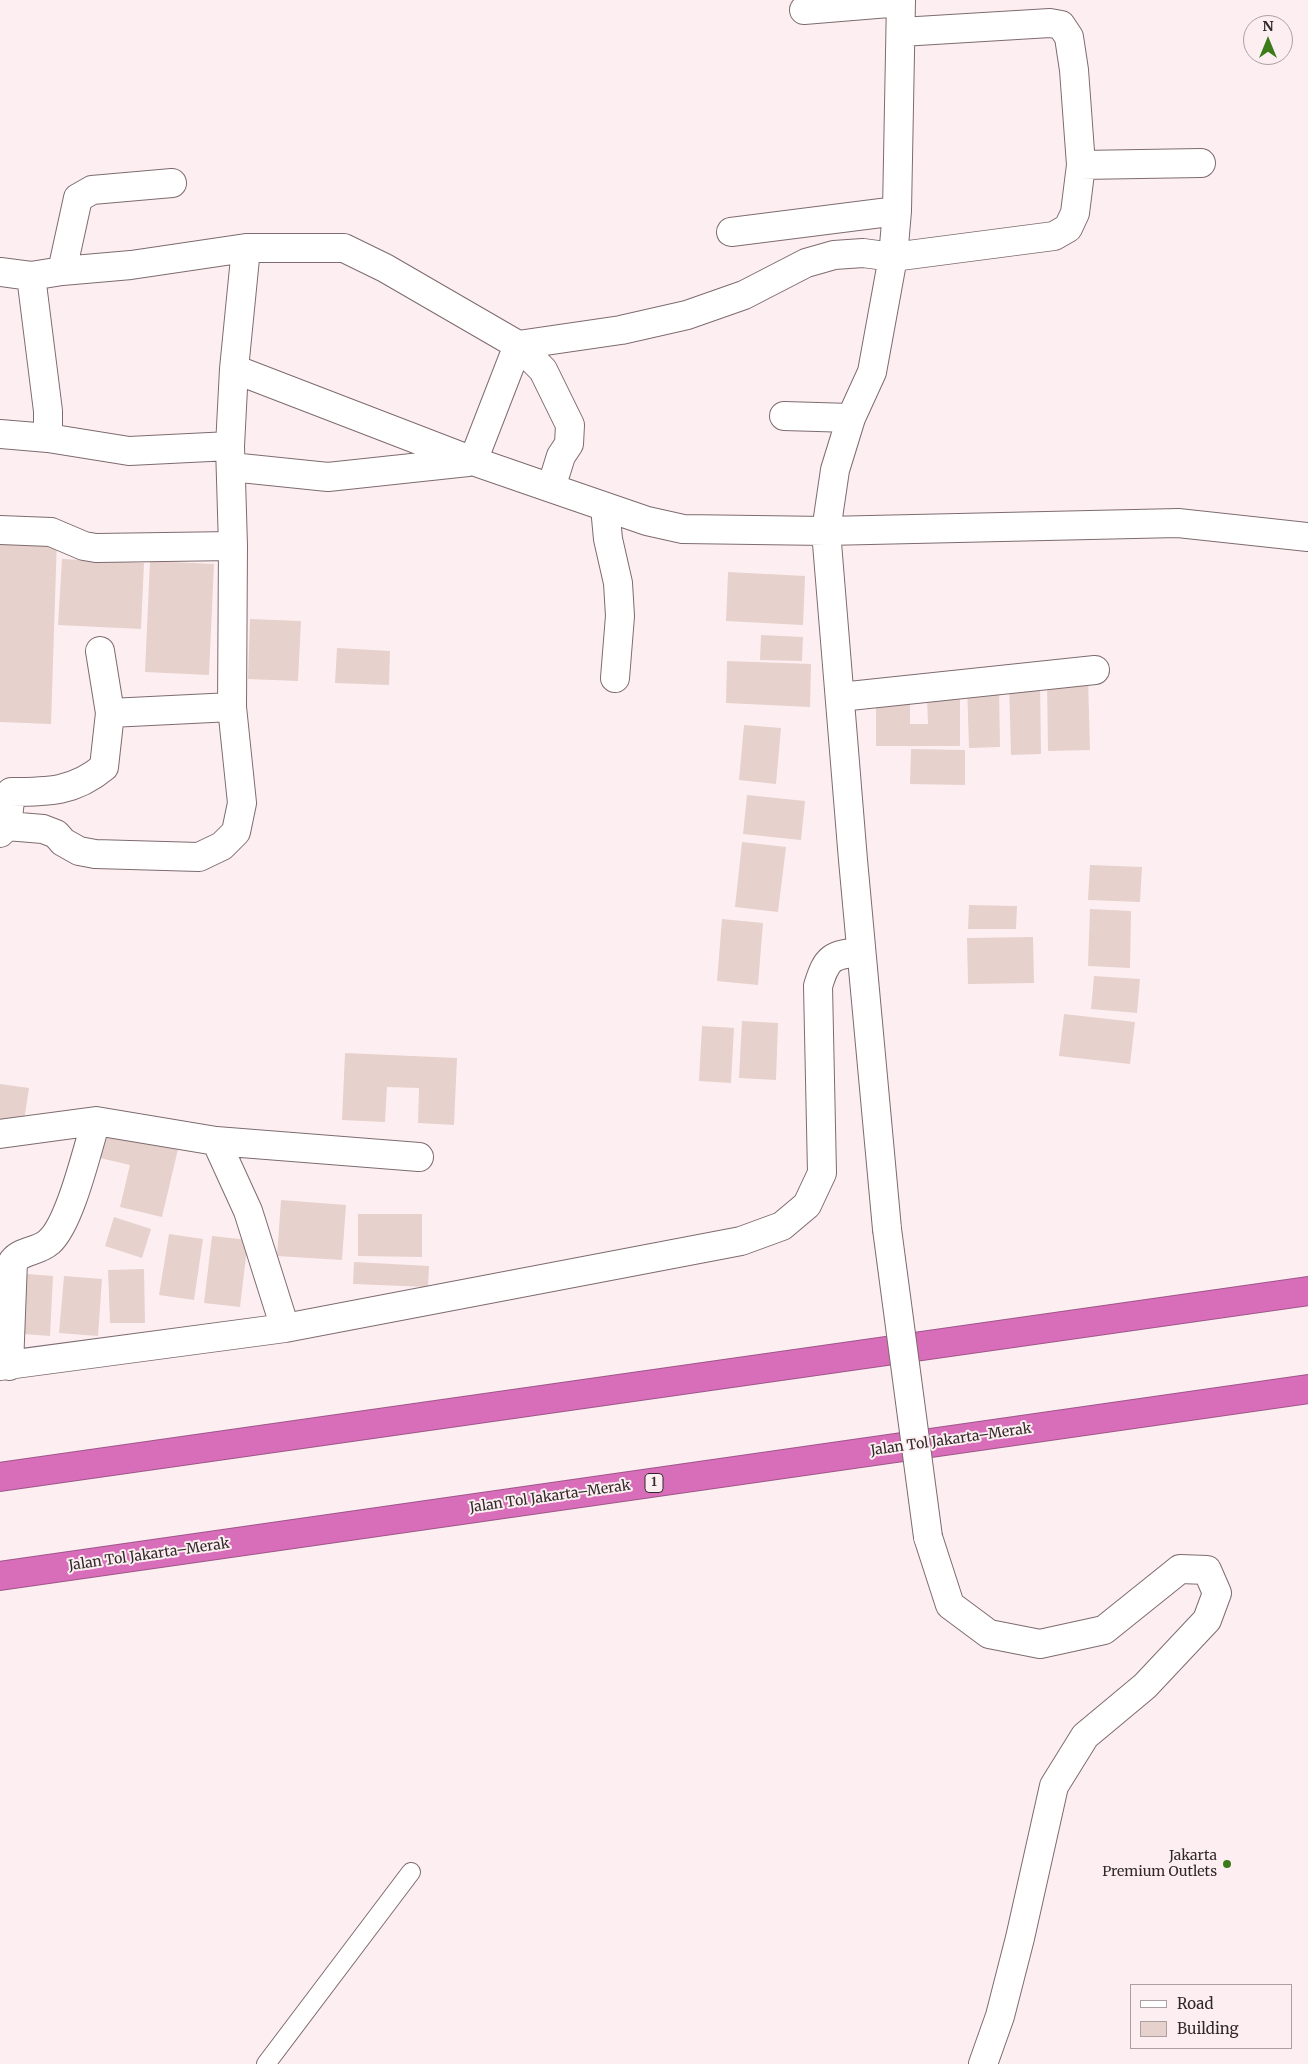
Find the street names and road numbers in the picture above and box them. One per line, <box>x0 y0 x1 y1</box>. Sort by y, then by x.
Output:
street label: Jalan Tol Jakarta–Merak <box>869 1420 1033 1460</box>
road number: 1 <box>645 1474 663 1492</box>
street label: Jalan Tol Jakarta–Merak <box>468 1477 632 1517</box>
street label: Jalan Tol Jakarta–Merak <box>67 1535 231 1575</box>

